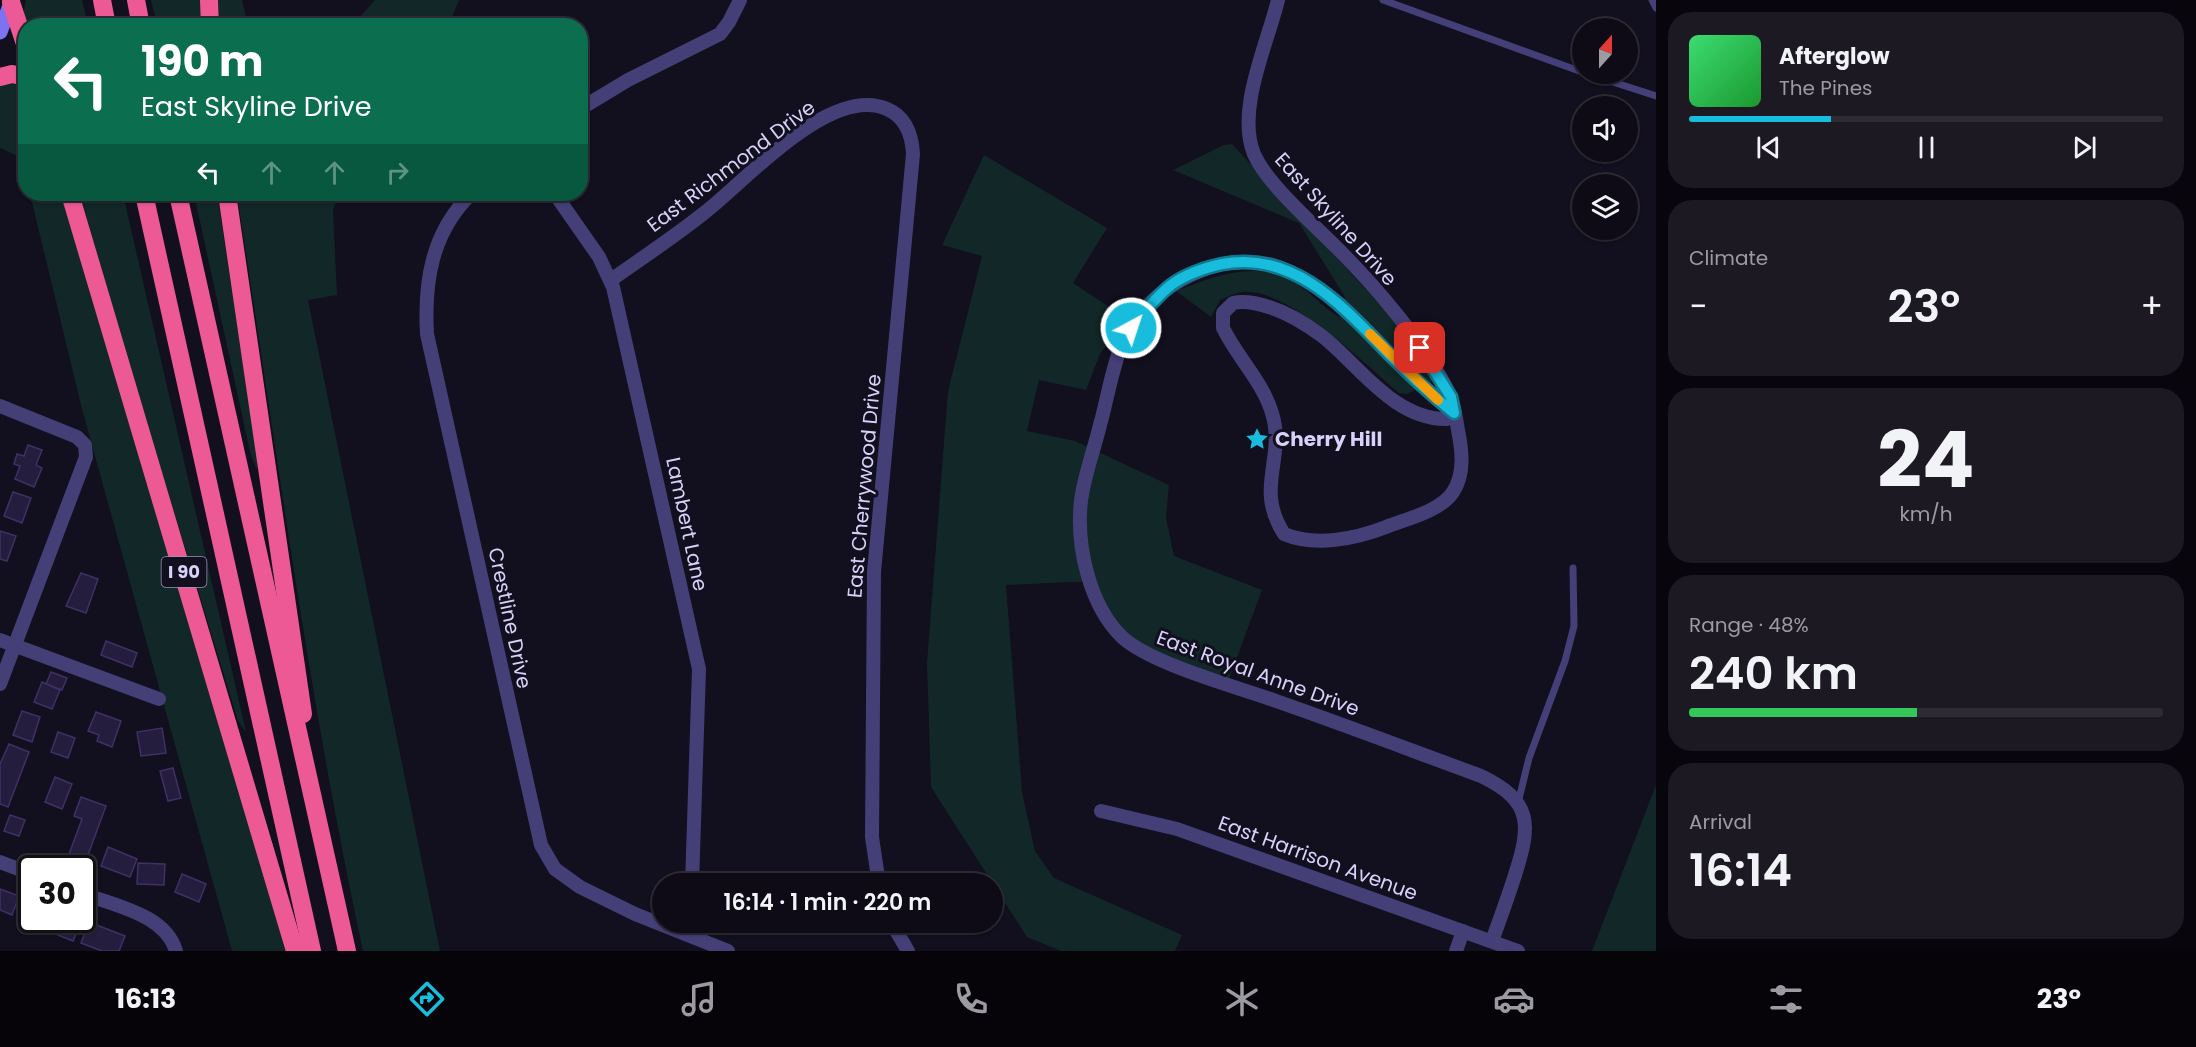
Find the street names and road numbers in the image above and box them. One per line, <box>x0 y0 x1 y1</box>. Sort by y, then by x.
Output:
street label: East Richmond Drive <box>641 93 821 239</box>
street label: East Skyline Drive <box>1268 146 1404 292</box>
street label: East Cherrywood Drive <box>840 373 888 599</box>
street label: Lambert Lane <box>659 455 715 593</box>
street label: Crestline Drive <box>481 545 539 691</box>
road number: I 90 <box>162 557 207 587</box>
street label: East Royal Anne Drive <box>1153 623 1363 723</box>
street label: East Harrison Avenue <box>1214 809 1422 907</box>

